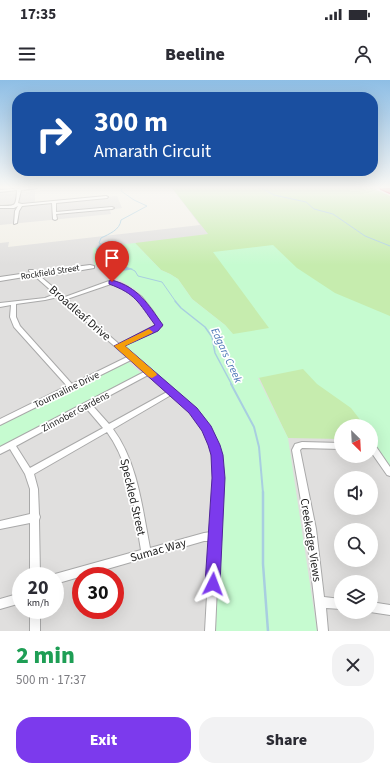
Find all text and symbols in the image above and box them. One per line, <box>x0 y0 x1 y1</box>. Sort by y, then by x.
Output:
text: 17:35 <box>20 4 56 25</box>
text: Beeline <box>165 42 225 67</box>
icon: menu <box>16 43 38 65</box>
icon: person <box>352 43 374 65</box>
text: 300 m <box>94 102 168 142</box>
icon: right <box>28 108 80 160</box>
text: Amarath Circuit <box>94 139 211 164</box>
pin <box>95 241 129 282</box>
icon: arrive <box>101 247 123 269</box>
street label: Rockfield Street <box>20 261 80 284</box>
street label: Broadleaf Drive <box>45 282 114 345</box>
water label: Edgars Creek <box>207 325 246 386</box>
street label: Tourmaline Drive <box>31 368 102 412</box>
street label: Zinnober Gardens <box>39 388 112 436</box>
north arrow <box>334 419 378 463</box>
map controls <box>334 419 378 619</box>
street label: Speckled Street <box>115 457 150 537</box>
button: sound <box>334 471 378 515</box>
street label: Creekedge Views <box>296 497 325 583</box>
button: search <box>334 523 378 567</box>
street label: Sumac Way <box>128 534 189 567</box>
position arrow <box>192 563 234 605</box>
speed limit sign: 30 <box>72 567 124 619</box>
text: 20 <box>27 574 49 602</box>
button: layers <box>334 575 378 619</box>
text: km/h <box>27 596 49 610</box>
text: 2 min <box>16 638 75 673</box>
button: close <box>332 644 374 686</box>
text: 500 m · 17:37 <box>16 671 86 689</box>
button: Exit <box>16 717 191 763</box>
button: Share <box>199 717 374 763</box>

